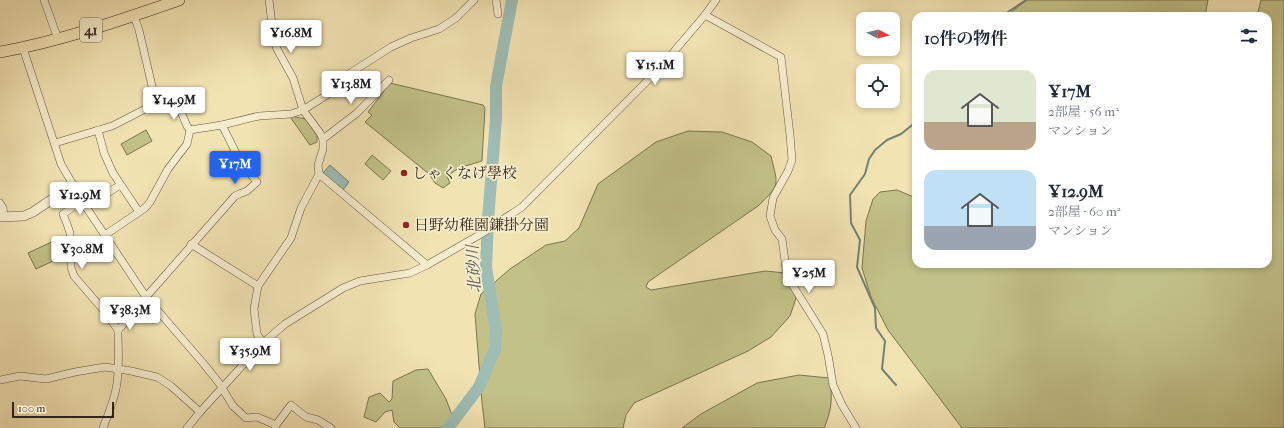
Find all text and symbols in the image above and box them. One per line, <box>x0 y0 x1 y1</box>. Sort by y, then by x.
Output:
north arrow <box>856 12 900 56</box>
map controls <box>856 12 900 108</box>
road number: 41 <box>80 18 102 42</box>
pin: ¥16.8M <box>258 20 324 54</box>
text: ¥16.8M <box>270 25 312 40</box>
icon: filters <box>1238 25 1260 47</box>
text: 10件の物件 <box>924 28 1007 48</box>
pin: ¥15.1M <box>622 52 688 86</box>
text: ¥15.1M <box>635 57 675 72</box>
button: locate <box>856 64 900 108</box>
pin: ¥13.8M <box>318 71 384 105</box>
text: ¥13.8M <box>330 76 372 91</box>
text: ¥17M <box>1048 81 1091 101</box>
icon: home <box>956 86 1004 134</box>
pin: ¥14.9M <box>141 87 207 121</box>
text: ¥14.9M <box>152 92 196 107</box>
text: 2部屋 · 56 m² <box>1048 104 1119 119</box>
text: マンション <box>1048 123 1112 138</box>
pin: ¥17M <box>211 151 259 185</box>
text: ¥17M <box>219 156 251 171</box>
place label: しゃくなげ學校 <box>412 164 517 182</box>
marker: しゃくなげ學校 <box>399 168 409 178</box>
text: ¥12.9M <box>1048 181 1104 201</box>
pin: ¥12.9M <box>47 182 113 216</box>
icon: home <box>956 186 1004 234</box>
text: ¥12.9M <box>59 187 101 202</box>
text: 2部屋 · 60 m² <box>1048 204 1120 219</box>
place label: 日野幼稚園鎌掛分園 <box>414 216 549 234</box>
marker: 日野幼稚園鎌掛分園 <box>401 220 411 230</box>
text: マンション <box>1048 223 1112 238</box>
pin: ¥30.8M <box>49 236 115 270</box>
text: ¥30.8M <box>60 241 104 256</box>
water label: 北砂川 <box>463 243 484 293</box>
pin: ¥25M <box>785 260 833 294</box>
text: ¥25M <box>792 265 826 280</box>
pin: ¥38.3M <box>97 297 163 331</box>
text: ¥38.3M <box>109 302 151 317</box>
pin: ¥35.9M <box>217 338 283 372</box>
text: ¥35.9M <box>229 343 271 358</box>
scale bar <box>12 400 114 419</box>
text: 100 m <box>18 402 46 415</box>

